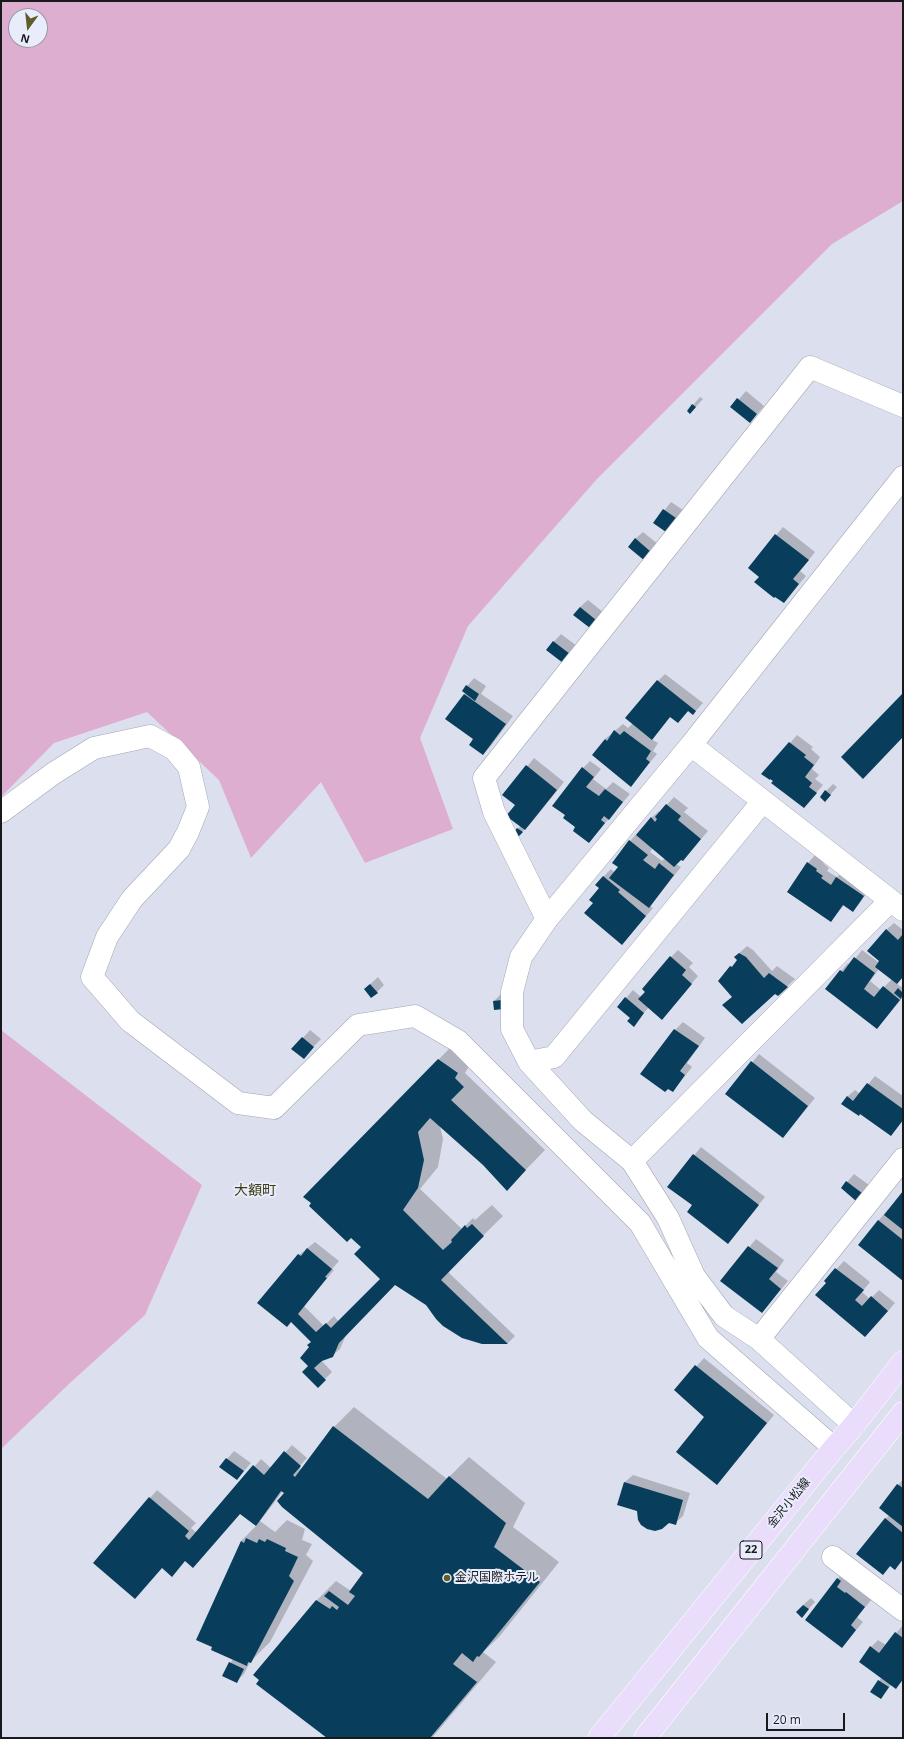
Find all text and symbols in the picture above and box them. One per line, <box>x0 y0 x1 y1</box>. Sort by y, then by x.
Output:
north arrow <box>8 8 48 48</box>
text: N <box>19 31 31 48</box>
district label: 大額町 <box>234 1183 276 1199</box>
street label: 金沢小松線 <box>765 1475 813 1531</box>
road number: 22 <box>740 1541 762 1559</box>
place label: 金沢国際ホテル <box>455 1571 539 1585</box>
marker: 金沢国際ホテル <box>442 1573 452 1583</box>
scale bar <box>768 1705 847 1731</box>
text: 20 m <box>773 1711 801 1728</box>

